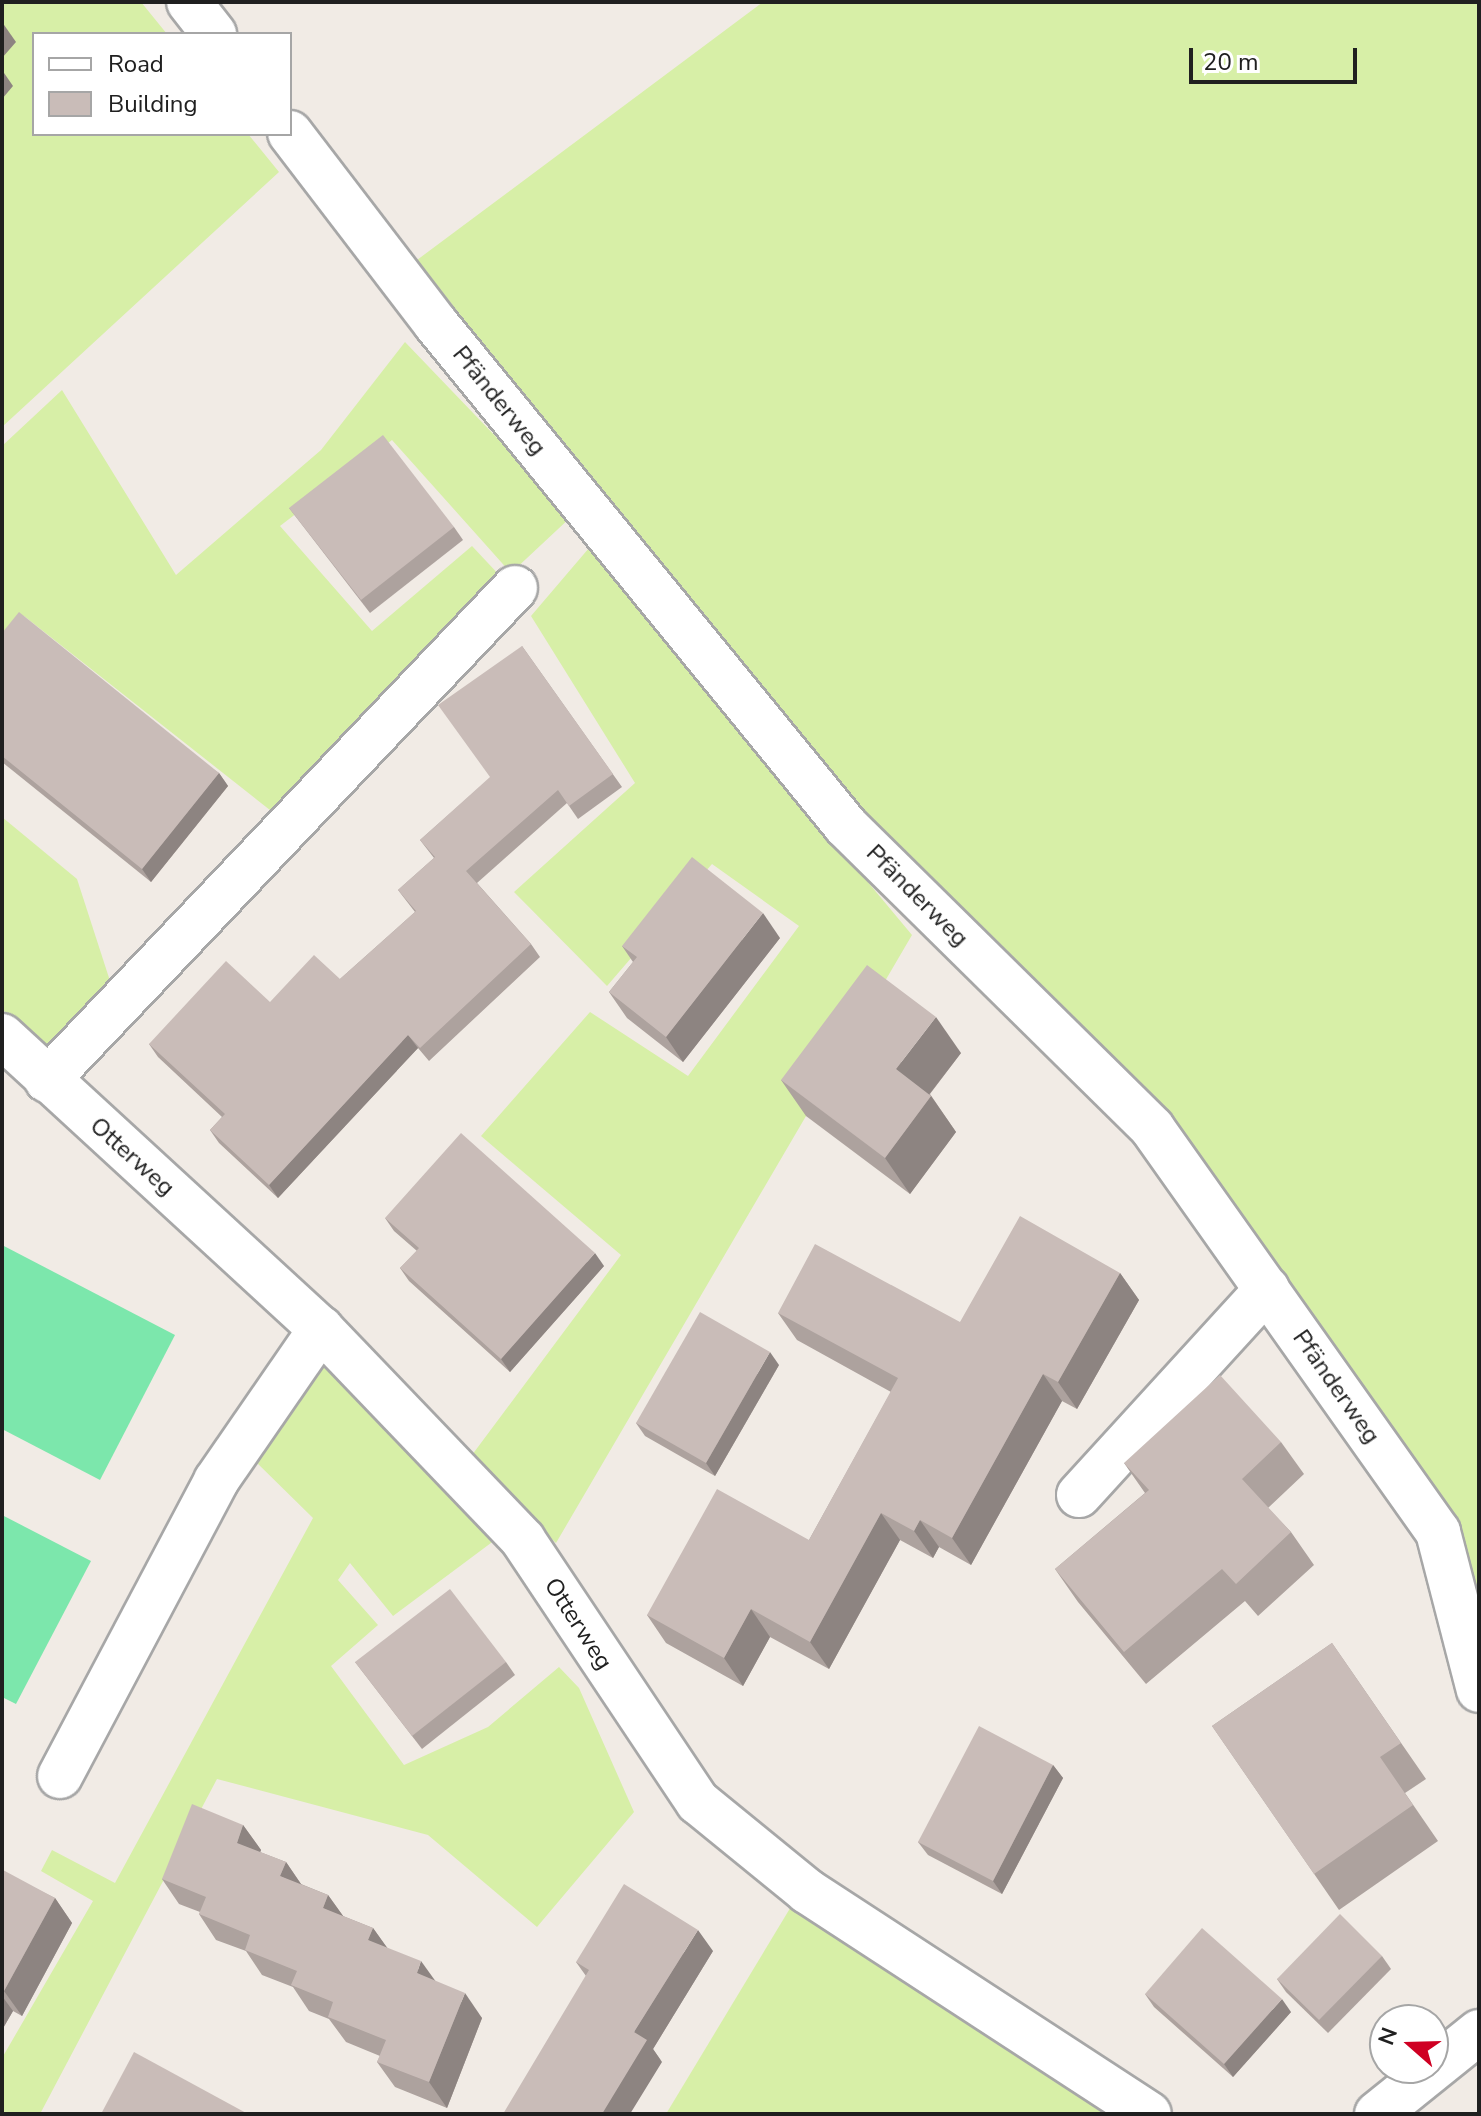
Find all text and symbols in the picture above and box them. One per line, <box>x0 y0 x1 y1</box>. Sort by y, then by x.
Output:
legend <box>32 32 292 136</box>
scale bar <box>1193 32 1361 82</box>
text: 20 m <box>1203 46 1259 78</box>
text: Road <box>108 48 164 80</box>
text: Building <box>108 88 198 120</box>
street label: Pfänderweg <box>446 341 552 461</box>
street label: Pfänderweg <box>860 839 974 953</box>
street label: Otterweg <box>84 1112 180 1202</box>
street label: Pfänderweg <box>1286 1325 1386 1449</box>
street label: Otterweg <box>538 1573 618 1675</box>
north arrow <box>1369 2004 1449 2084</box>
text: N <box>1371 2024 1405 2049</box>

